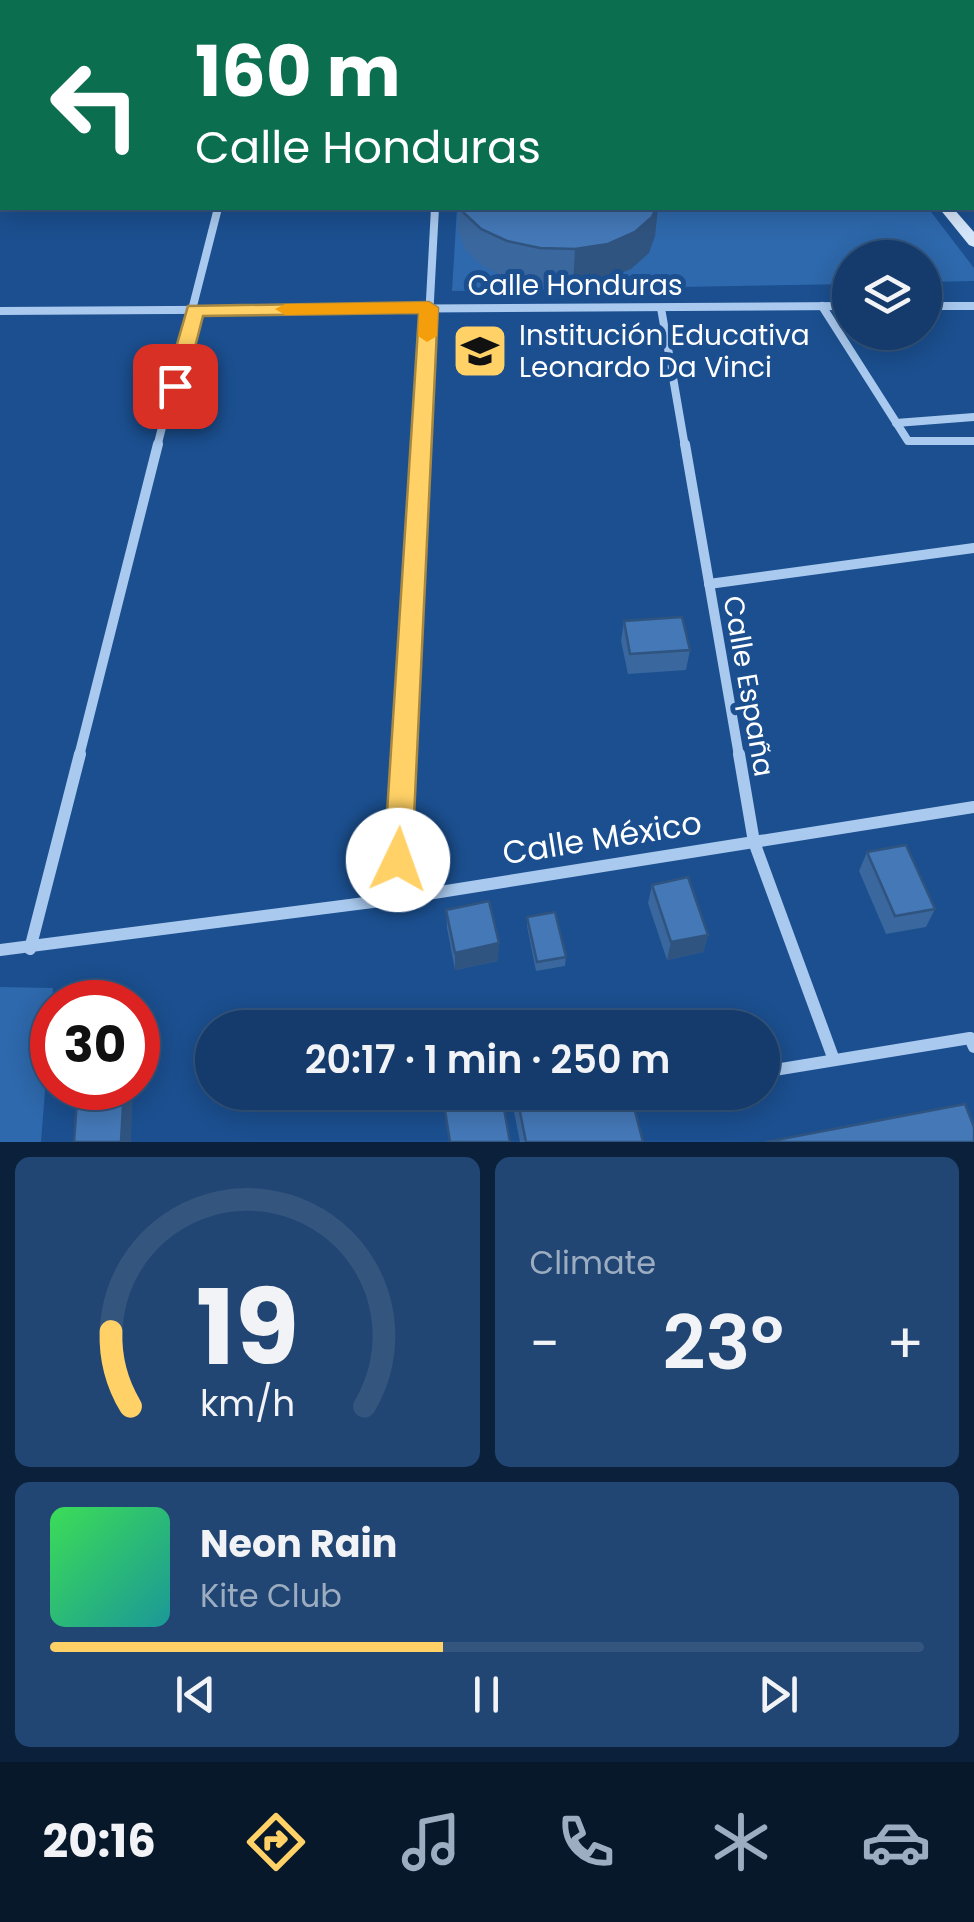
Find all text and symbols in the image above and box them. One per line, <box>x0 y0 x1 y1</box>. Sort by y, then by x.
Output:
text: 160 m <box>195 22 401 121</box>
icon: left <box>30 40 160 170</box>
text: Calle Honduras <box>195 116 541 179</box>
map controls <box>832 240 942 350</box>
button: layers <box>832 240 942 350</box>
street label: Calle Honduras <box>467 266 683 305</box>
place label: Institución Educativa Leonardo Da Vinci <box>519 316 810 387</box>
school or university icon: Institución Educativa Leonardo Da Vinci <box>450 321 510 381</box>
pin <box>133 344 218 429</box>
icon: arrive <box>148 359 203 414</box>
street label: Calle España <box>713 593 784 780</box>
street label: Calle México <box>499 800 705 875</box>
position arrow <box>346 808 450 912</box>
speed limit sign: 30 <box>30 980 160 1110</box>
text: 20:17 · 1 min · 250 m <box>305 1033 670 1086</box>
text: Climate <box>530 1240 656 1285</box>
text: 19 <box>196 1255 299 1400</box>
text: 23° <box>662 1290 784 1395</box>
text: − <box>530 1305 560 1382</box>
text: + <box>886 1305 924 1382</box>
text: km/h <box>200 1378 295 1429</box>
text: Neon Rain <box>200 1517 397 1570</box>
text: Kite Club <box>200 1573 342 1618</box>
icon: previous <box>168 1667 223 1722</box>
icon: pause <box>459 1667 514 1722</box>
icon: next <box>751 1667 806 1722</box>
icon: directions <box>241 1807 311 1877</box>
icon: music <box>396 1807 466 1877</box>
icon: phone <box>551 1807 621 1877</box>
icon: climate <box>706 1807 776 1877</box>
icon: car <box>861 1807 931 1877</box>
text: 20:16 <box>43 1810 156 1873</box>

